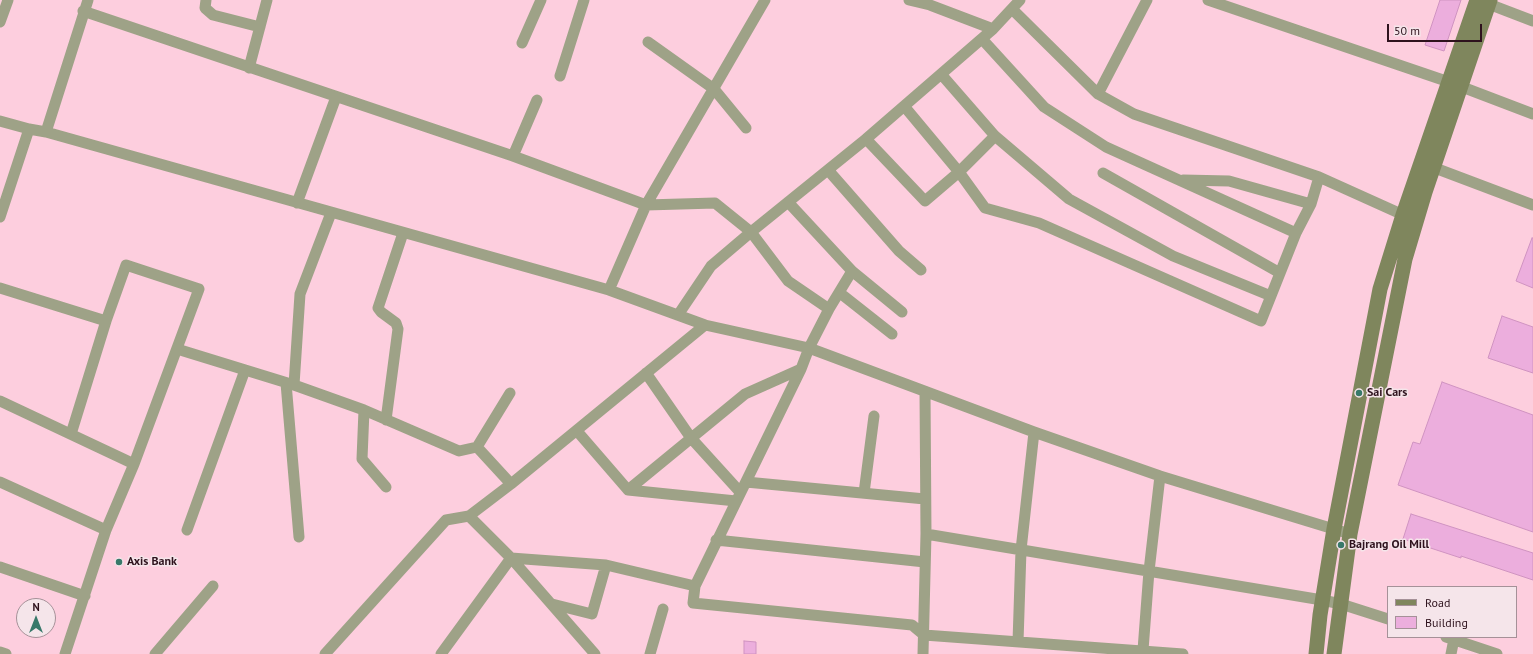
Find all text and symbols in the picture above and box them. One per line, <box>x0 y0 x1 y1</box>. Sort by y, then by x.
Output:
scale bar <box>1389 16 1484 42</box>
text: 50 m <box>1394 23 1420 38</box>
place label: Sai Cars <box>1367 386 1407 400</box>
marker: Sai Cars <box>1354 388 1364 398</box>
place label: Bajrang Oil Mill <box>1349 538 1429 552</box>
marker: Bajrang Oil Mill <box>1336 540 1346 550</box>
place label: Axis Bank <box>127 555 177 569</box>
marker: Axis Bank <box>114 557 124 567</box>
legend <box>1387 586 1517 638</box>
text: Road <box>1425 595 1450 610</box>
north arrow <box>16 598 56 638</box>
text: N <box>32 600 40 614</box>
text: Building <box>1425 615 1468 630</box>

